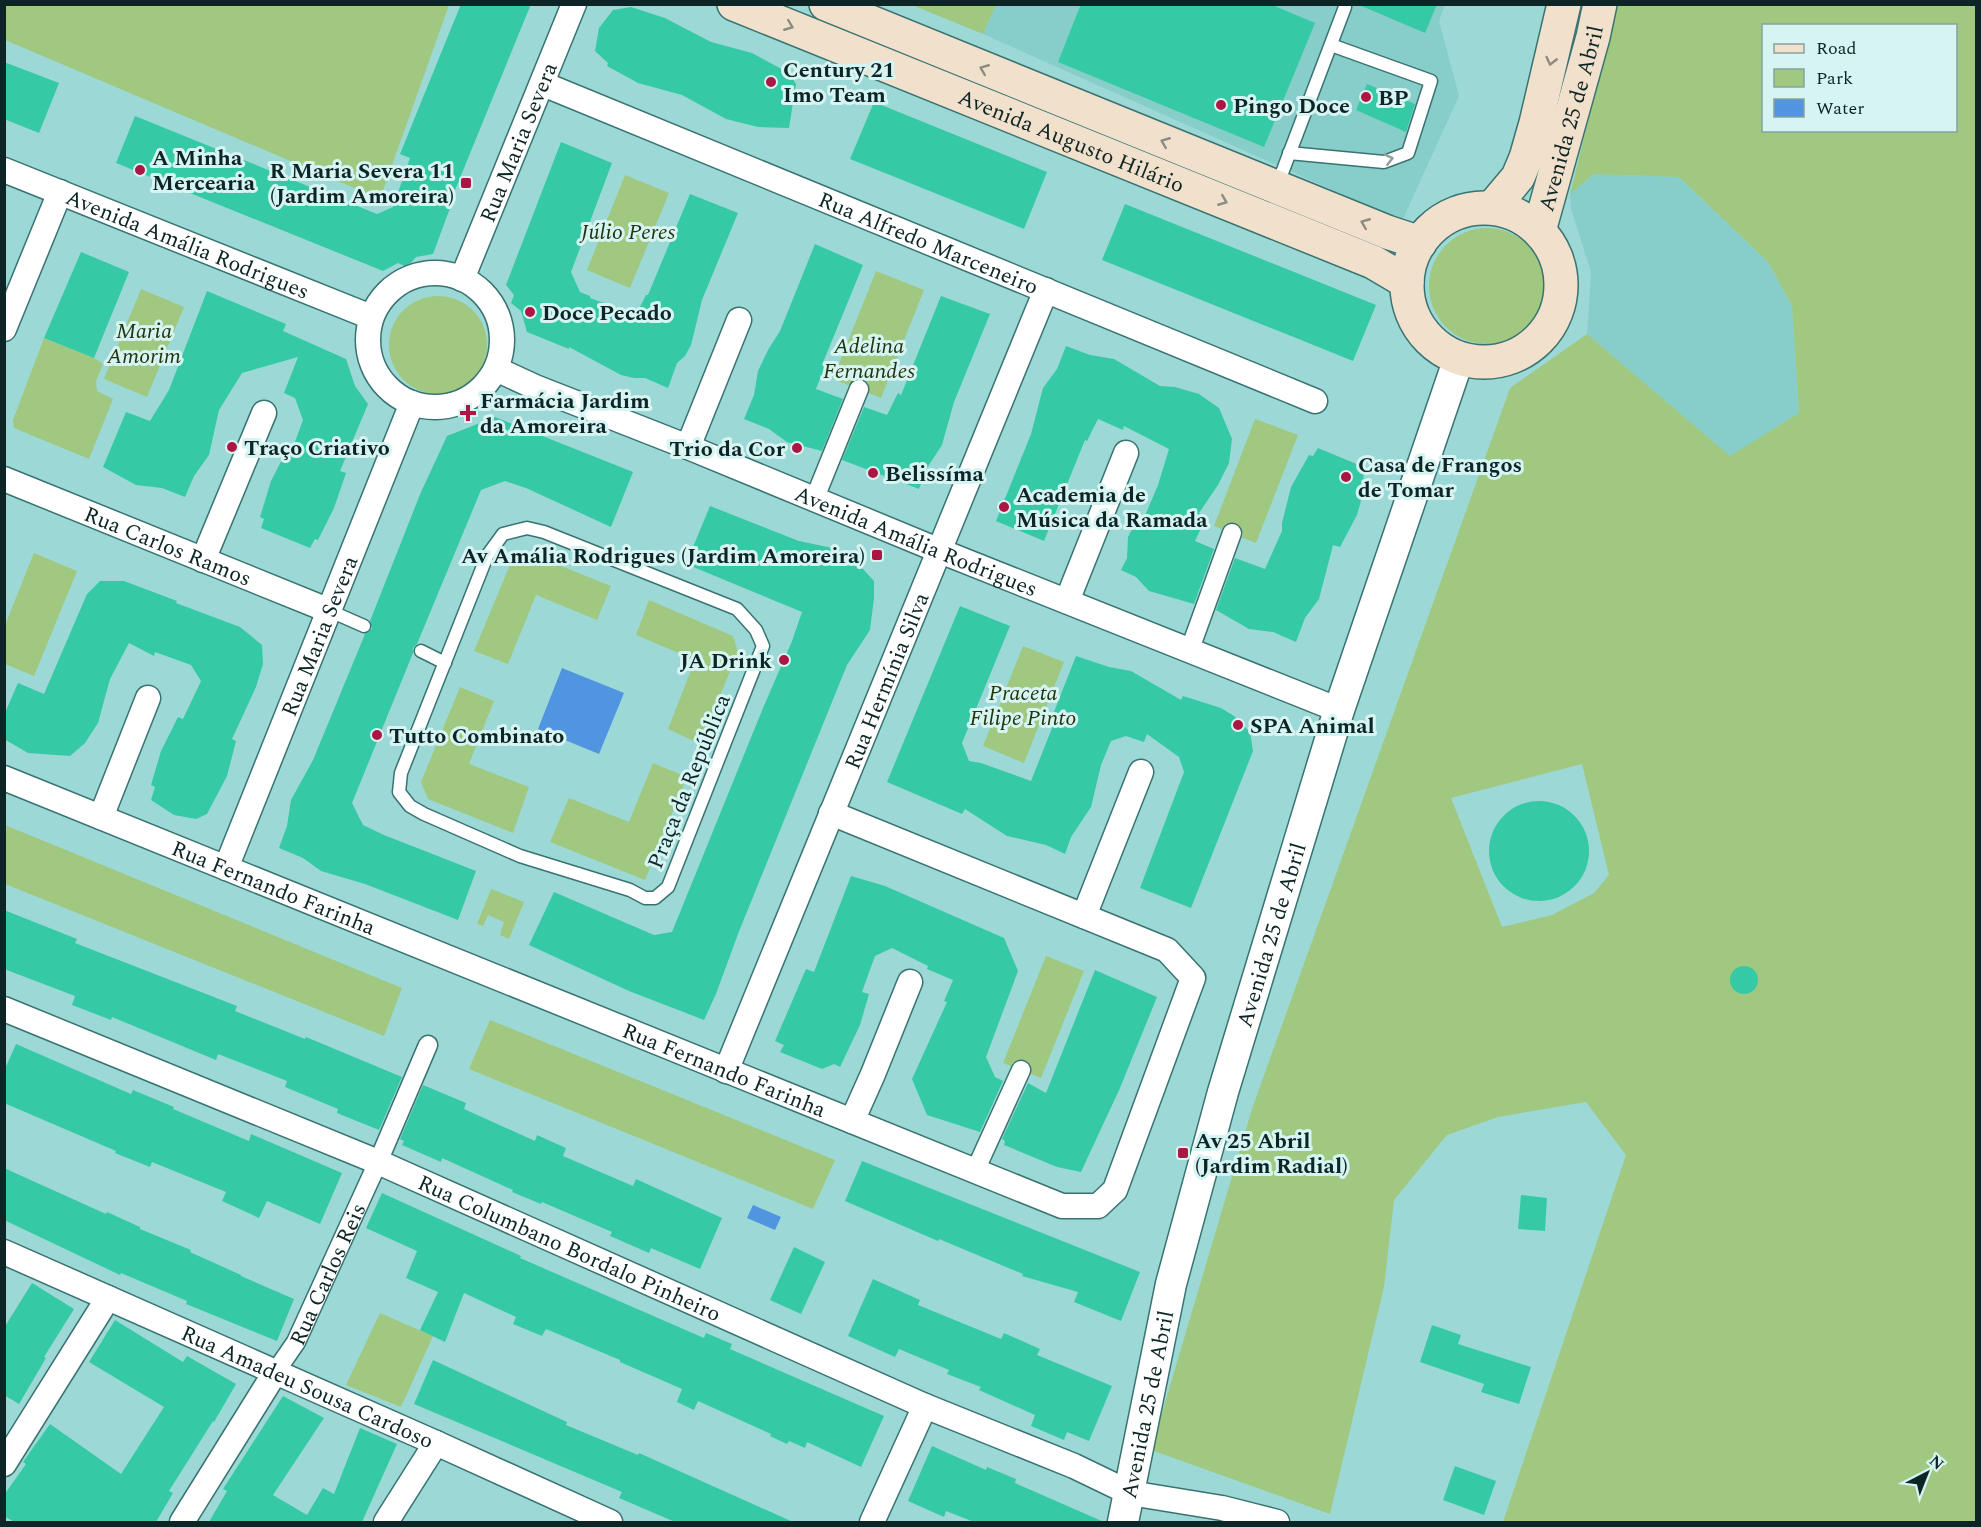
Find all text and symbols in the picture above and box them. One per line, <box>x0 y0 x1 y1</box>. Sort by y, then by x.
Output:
one-way arrow <box>782 19 793 31</box>
street label: Avenida 25 de Abril <box>1530 23 1613 215</box>
legend <box>1762 24 1957 132</box>
text: Road <box>1816 35 1857 62</box>
place label: Century 21 Imo Team <box>783 54 895 112</box>
one-way arrow <box>1545 56 1558 66</box>
street label: Rua Maria Severa <box>472 57 567 228</box>
one-way arrow <box>979 64 990 76</box>
text: Park <box>1816 65 1853 92</box>
marker: Century 21 Imo Team <box>764 75 778 89</box>
street label: Avenida Augusto Hilário <box>953 81 1189 202</box>
place label: BP <box>1378 82 1409 115</box>
place label: Pingo Doce <box>1233 90 1350 123</box>
marker: BP <box>1359 90 1373 104</box>
text: Water <box>1816 95 1864 122</box>
marker: Pingo Doce <box>1214 98 1228 112</box>
one-way arrow <box>1160 137 1171 149</box>
place label: A Minha Mercearia <box>152 142 256 200</box>
one-way arrow <box>1384 154 1394 167</box>
place label: R Maria Severa 11 (Jardim Amoreira) <box>270 155 454 213</box>
marker: A Minha Mercearia <box>133 163 147 177</box>
marker: R Maria Severa 11 (Jardim Amoreira) <box>459 176 473 190</box>
street label: Avenida Amália Rodrigues <box>61 181 314 309</box>
street label: Rua Alfredo Marceneiro <box>813 184 1043 304</box>
one-way arrow <box>1216 194 1227 206</box>
park label: Júlio Peres <box>579 216 676 249</box>
one-way arrow <box>1360 218 1371 230</box>
place label: Doce Pecado <box>542 297 672 330</box>
marker: Doce Pecado <box>523 305 537 319</box>
park label: Maria Amorim <box>106 315 181 373</box>
park label: Adelina Fernandes <box>823 330 915 388</box>
place label: Farmácia Jardim da Amoreira <box>480 385 650 443</box>
marker: Farmácia Jardim da Amoreira <box>461 406 475 420</box>
place label: Traço Criativo <box>244 432 390 465</box>
place label: Trio da Cor <box>669 433 786 466</box>
marker: Traço Criativo <box>225 440 239 454</box>
marker: Trio da Cor <box>790 441 804 455</box>
place label: Casa de Frangos de Tomar <box>1358 449 1522 507</box>
place label: Belissíma <box>885 458 984 491</box>
marker: Belissíma <box>866 466 880 480</box>
marker: Casa de Frangos de Tomar <box>1339 470 1353 484</box>
street label: Avenida Amália Rodrigues <box>789 478 1042 606</box>
place label: Academia de Música da Ramada <box>1016 479 1208 537</box>
street label: Rua Carlos Ramos <box>79 498 256 595</box>
marker: Academia de Música da Ramada <box>997 500 1011 514</box>
place label: Av Amália Rodrigues (Jardim Amoreira) <box>461 540 865 573</box>
marker: Av Amália Rodrigues (Jardim Amoreira) <box>870 548 884 562</box>
street label: Rua Maria Severa <box>273 551 367 722</box>
street label: Rua Hermínia Silva <box>836 587 938 774</box>
place label: JA Drink <box>680 645 773 678</box>
marker: JA Drink <box>777 653 791 667</box>
park label: Praceta Filipe Pinto <box>970 677 1076 735</box>
street label: Praça da República <box>639 689 740 874</box>
place label: SPA Animal <box>1250 710 1375 743</box>
marker: SPA Animal <box>1231 718 1245 732</box>
place label: Tutto Combinato <box>389 720 564 753</box>
marker: Tutto Combinato <box>370 728 384 742</box>
street label: Rua Fernando Farinha <box>166 833 380 945</box>
street label: Avenida 25 de Abril <box>1229 839 1316 1032</box>
street label: Rua Fernando Farinha <box>617 1015 831 1127</box>
place label: Av 25 Abril (Jardim Radial) <box>1195 1125 1348 1183</box>
marker: Av 25 Abril (Jardim Radial) <box>1176 1146 1190 1160</box>
street label: Rua Columbano Bordalo Pinheiro <box>412 1167 726 1331</box>
street label: Rua Carlos Reis <box>281 1198 375 1351</box>
street label: Avenida 25 de Abril <box>1113 1308 1183 1502</box>
street label: Rua Amadeu Sousa Cardoso <box>175 1317 439 1458</box>
north arrow <box>1897 1443 1957 1503</box>
text: N <box>1923 1449 1949 1476</box>

